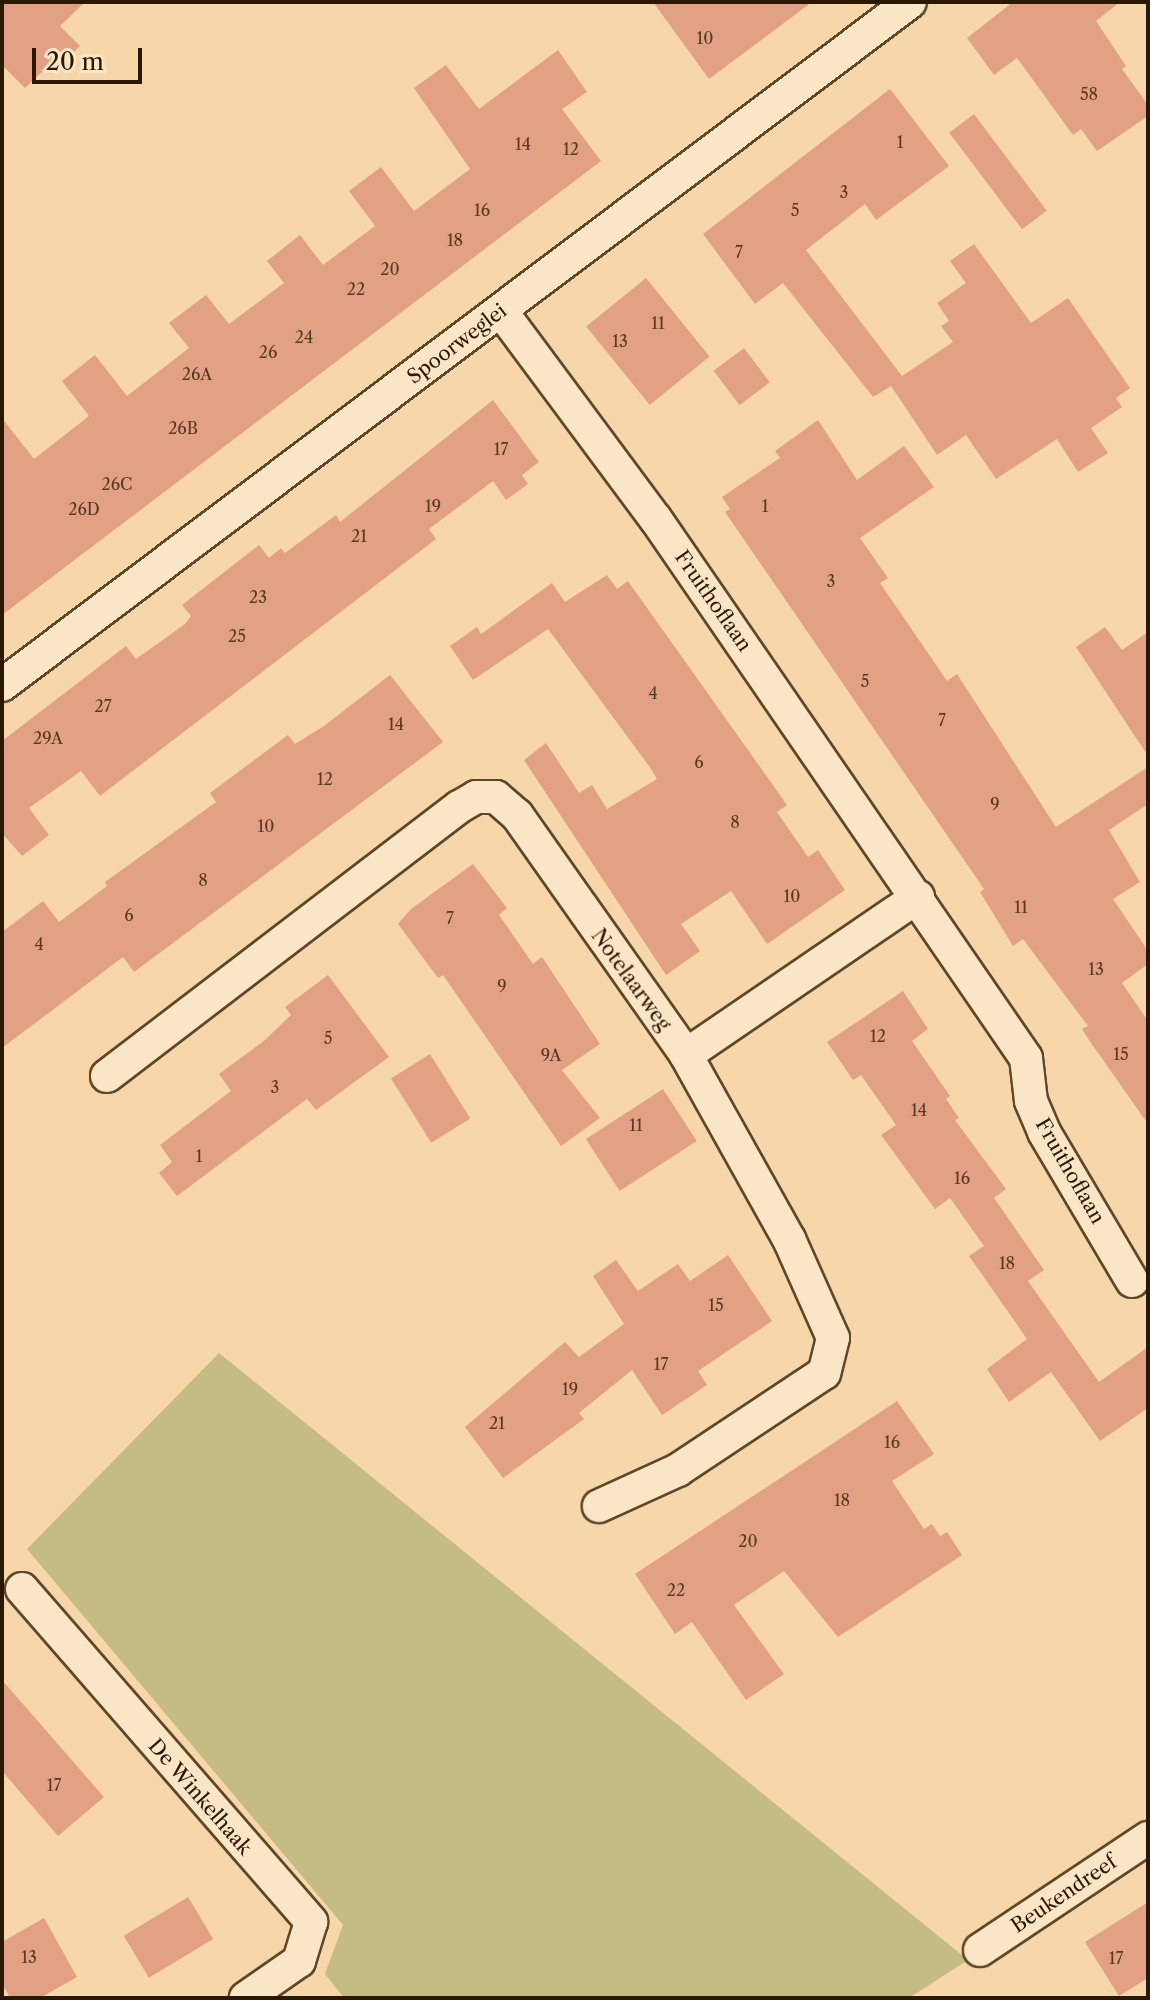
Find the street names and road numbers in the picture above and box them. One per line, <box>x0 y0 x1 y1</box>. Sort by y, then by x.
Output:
street label: Spoorweglei <box>403 299 511 389</box>
street label: Fruithoflaan <box>669 546 757 656</box>
street label: Notelaarweg <box>586 924 676 1036</box>
street label: Fruithoflaan <box>1030 1114 1110 1228</box>
street label: De Winkelhaak <box>143 1734 257 1860</box>
street label: Beukendreef <box>1007 1850 1121 1938</box>

